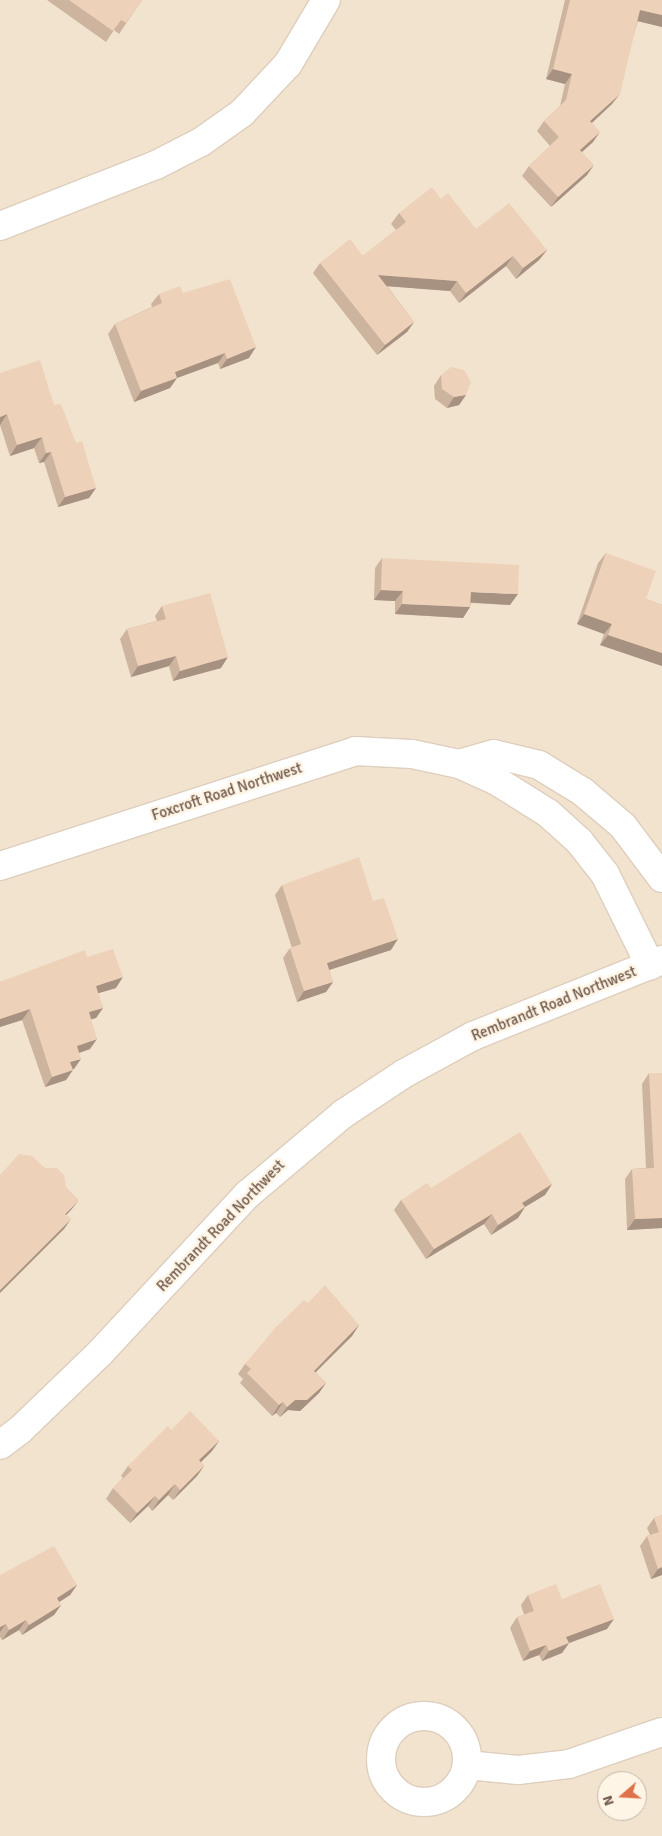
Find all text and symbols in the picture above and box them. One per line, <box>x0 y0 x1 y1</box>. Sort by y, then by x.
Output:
street label: Foxcroft Road Northwest <box>150 759 304 825</box>
street label: Rembrandt Road Northwest <box>469 963 639 1045</box>
street label: Rembrandt Road Northwest <box>153 1156 289 1296</box>
north arrow <box>597 1771 647 1821</box>
text: N <box>599 1793 618 1808</box>

